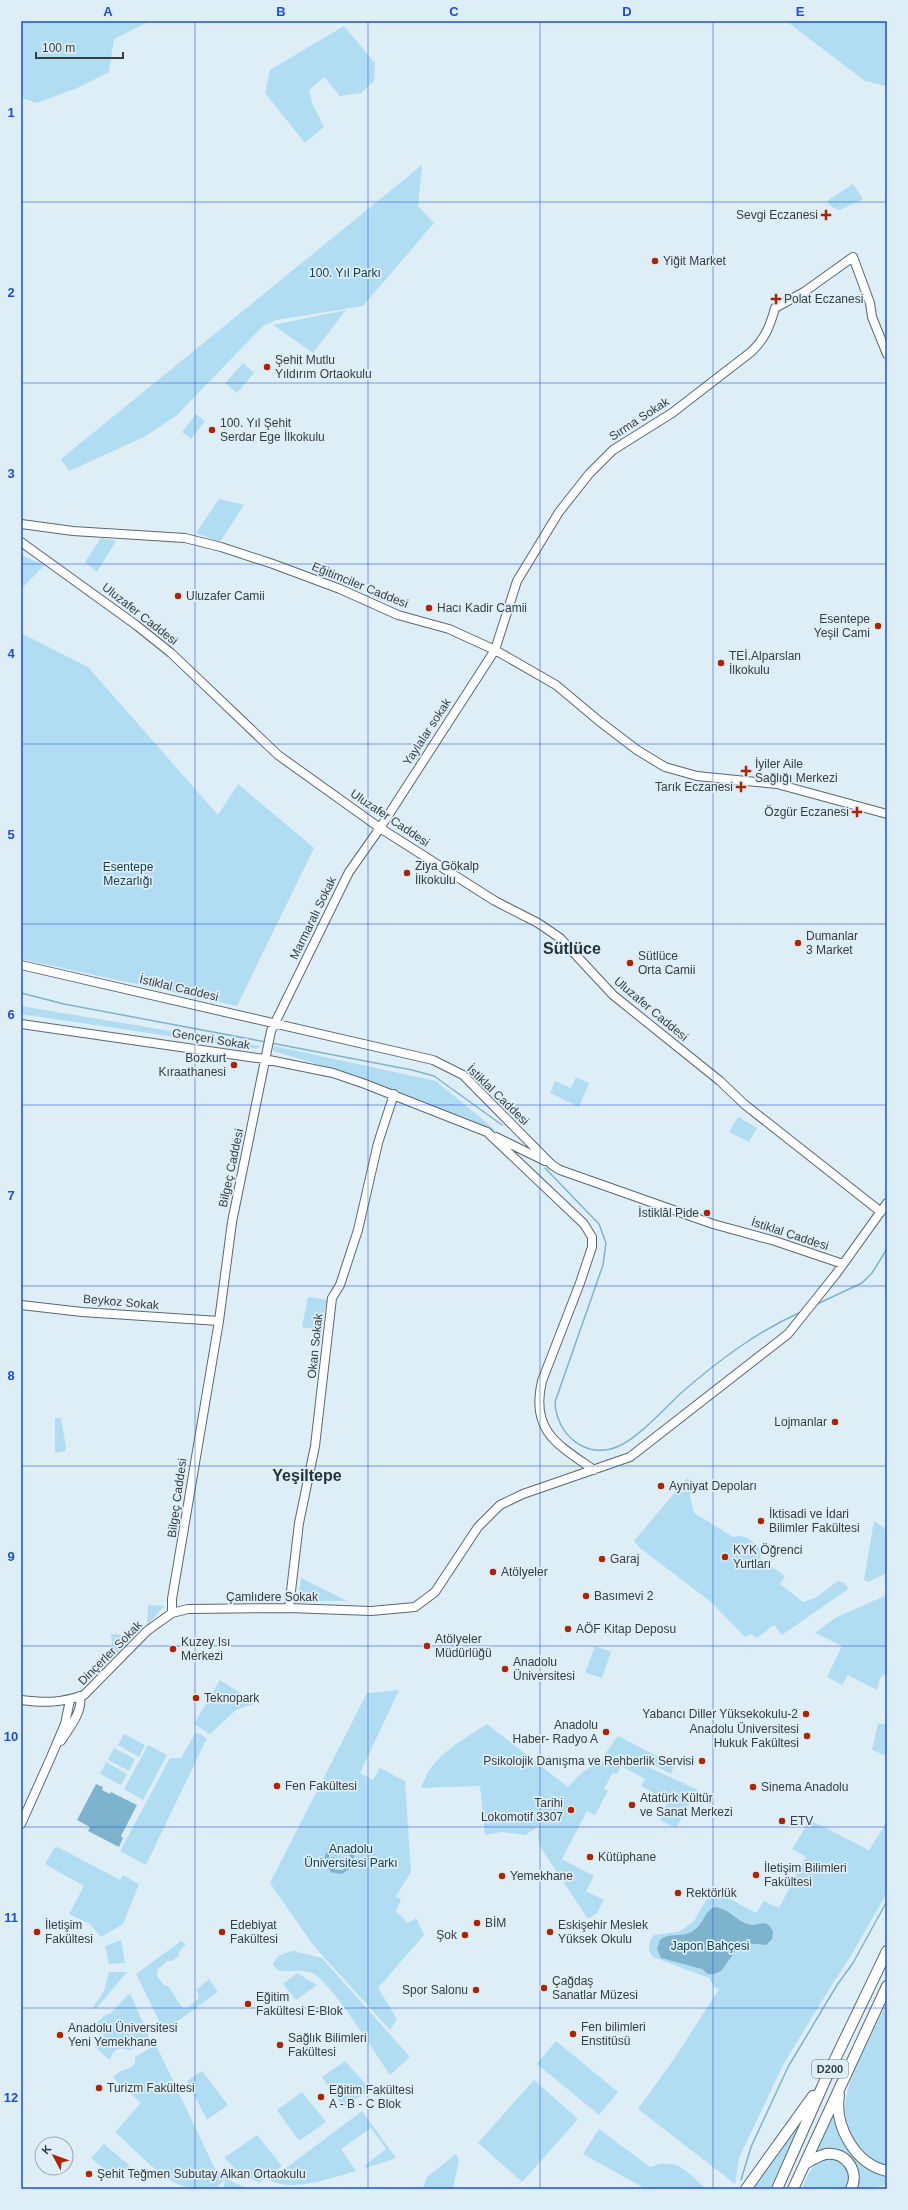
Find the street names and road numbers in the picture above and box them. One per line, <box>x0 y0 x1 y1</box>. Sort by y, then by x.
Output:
street label: Sırma Sokak <box>606 394 672 444</box>
street label: Eğitimciler Caddesi <box>310 559 410 611</box>
street label: Uluzafer Caddesi <box>99 580 181 648</box>
street label: Yaylalar sokak <box>400 695 454 768</box>
street label: Uluzafer Caddesi <box>348 786 432 850</box>
street label: Marmaralı Sokak <box>287 873 340 962</box>
street label: İstiklal Caddesi <box>138 972 220 1004</box>
street label: Uluzafer Caddesi <box>611 974 691 1044</box>
street label: Gençeri Sokak <box>171 1026 252 1052</box>
street label: İstiklal Caddesi <box>464 1062 532 1128</box>
street label: Bilgeç Caddesi <box>216 1127 246 1209</box>
street label: İstiklal Caddesi <box>749 1215 831 1253</box>
street label: Beykoz Sokak <box>83 1292 160 1312</box>
street label: Okan Sokak <box>305 1312 325 1379</box>
street label: Bilgeç Caddesi <box>164 1457 190 1539</box>
street label: Çamlıdere Sokak <box>226 1590 319 1604</box>
street label: Dinçerler Sokak <box>75 1617 146 1688</box>
road number: D200 <box>812 2060 848 2078</box>

